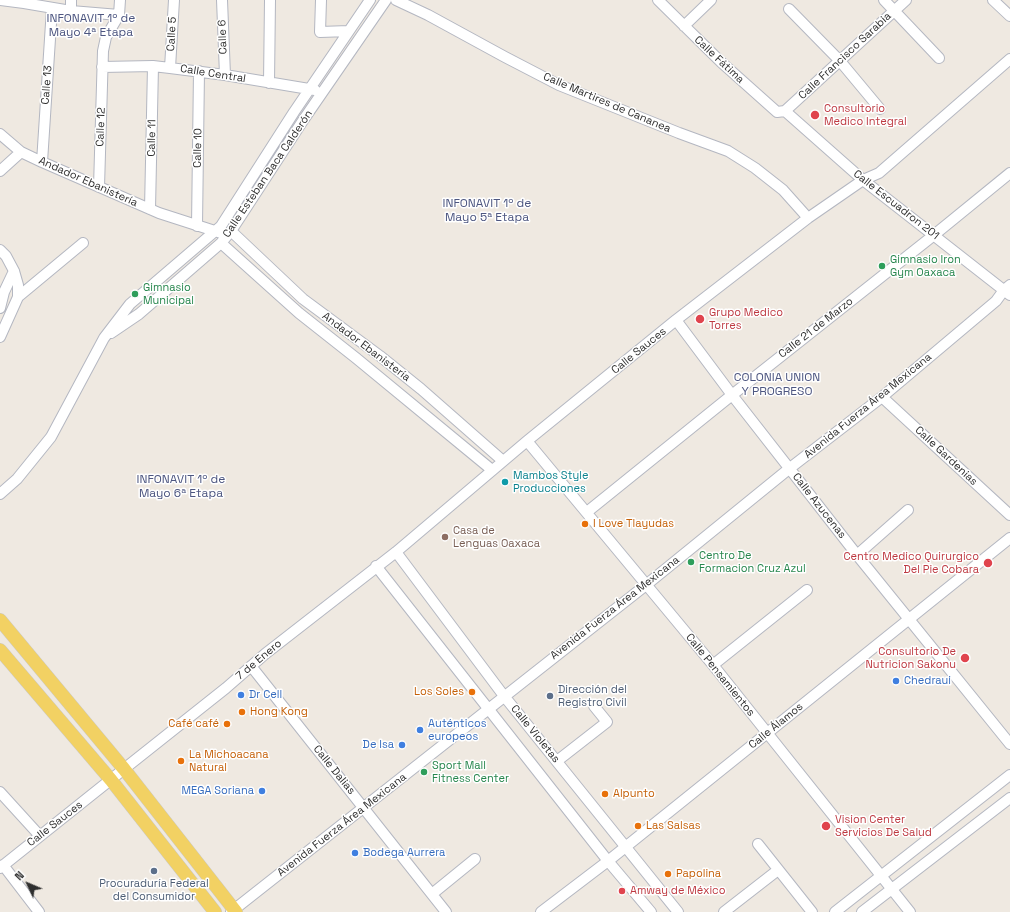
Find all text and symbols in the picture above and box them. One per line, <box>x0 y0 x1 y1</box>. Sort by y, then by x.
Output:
street label: Calle Francisco Sarabia <box>796 10 894 102</box>
district label: INFONAVIT 1º de Mayo 4ª Etapa <box>47 12 135 40</box>
street label: Calle 5 <box>165 16 179 52</box>
street label: Calle 6 <box>216 19 230 55</box>
street label: Calle Fátima <box>691 34 747 86</box>
street label: Calle Central <box>179 62 247 86</box>
street label: Calle 13 <box>39 65 55 105</box>
street label: Calle Martires de Cananea <box>541 70 673 136</box>
place label: Consultorio Medico Integral <box>824 102 907 128</box>
street label: Calle 12 <box>94 107 108 147</box>
street label: Calle Esteban Baca Calderón <box>220 108 316 240</box>
marker: Consultorio Medico Integral <box>809 109 821 121</box>
street label: Calle 11 <box>145 119 159 157</box>
street label: Calle 10 <box>191 128 205 168</box>
street label: Andador Ebanistería <box>36 154 140 210</box>
street label: Calle Escuadron 201 <box>850 167 942 243</box>
district label: INFONAVIT 1º de Mayo 5ª Etapa <box>443 197 531 225</box>
place label: Gimnasio Iron Gym Oaxaca <box>890 253 961 279</box>
marker: Gimnasio Iron Gym Oaxaca <box>877 261 887 271</box>
place label: Gimnasio Municipal <box>143 281 194 307</box>
marker: Gimnasio Municipal <box>130 289 140 299</box>
street label: Calle 21 de Marzo <box>776 295 856 361</box>
place label: Grupo Medico Torres <box>709 306 783 332</box>
street label: Andador Ebanistería <box>319 310 413 384</box>
marker: Grupo Medico Torres <box>694 313 706 325</box>
street label: Calle Sauces <box>609 325 669 377</box>
street label: Avenida Fuerza Área Mexicana <box>802 350 934 462</box>
district label: COLONIA UNION Y PROGRESO <box>727 371 827 399</box>
street label: Calle Gardenias <box>912 424 980 488</box>
place label: Mambos Style Producciones <box>513 469 589 495</box>
street label: Calle Azucenas <box>789 471 849 541</box>
district label: INFONAVIT 1º de Mayo 6ª Etapa <box>137 473 225 501</box>
marker: Mambos Style Producciones <box>500 477 510 487</box>
place label: I Love Tlayudas <box>593 517 674 531</box>
marker: I Love Tlayudas <box>580 519 590 529</box>
place label: Casa de Lenguas Oaxaca <box>453 524 540 550</box>
marker: Casa de Lenguas Oaxaca <box>440 532 450 542</box>
place label: Centro De Formacion Cruz Azul <box>699 549 806 575</box>
place label: Centro Medico Quirurgico Del Pie Cobara <box>843 550 979 576</box>
street label: Avenida Fuerza Área Mexicana <box>548 553 682 663</box>
marker: Centro De Formacion Cruz Azul <box>686 557 696 567</box>
marker: Centro Medico Quirurgico Del Pie Cobara <box>982 557 994 569</box>
street label: Calle Pensamientos <box>683 631 757 719</box>
street label: 7 de Enero <box>233 637 285 683</box>
place label: Consultorio De Nutricion Sakonu <box>866 645 956 671</box>
marker: Consultorio De Nutricion Sakonu <box>959 652 971 664</box>
place label: Chedraui <box>904 674 951 688</box>
marker: Chedraui <box>891 676 901 686</box>
place label: Dirección del Registro Civil <box>558 683 627 709</box>
place label: Los Soles <box>414 685 464 699</box>
marker: Los Soles <box>467 687 477 697</box>
place label: Dr Cell <box>249 688 282 702</box>
marker: Dr Cell <box>236 690 246 700</box>
marker: Dirección del Registro Civil <box>545 691 555 701</box>
street label: Calle Álamos <box>746 700 806 752</box>
street label: Calle Violetas <box>508 702 562 766</box>
place label: Hong Kong <box>250 705 308 719</box>
marker: Hong Kong <box>237 707 247 717</box>
place label: Café café <box>168 717 219 731</box>
place label: Auténticos europeos <box>428 717 487 743</box>
marker: Café café <box>222 719 232 729</box>
marker: Auténticos europeos <box>415 725 425 735</box>
place label: De Isa <box>363 738 394 752</box>
marker: De Isa <box>397 740 407 750</box>
street label: Calle Dalias <box>310 743 358 797</box>
place label: La Michoacana Natural <box>189 748 269 774</box>
marker: La Michoacana Natural <box>176 756 186 766</box>
place label: Sport Mall Fitness Center <box>432 759 509 785</box>
marker: Sport Mall Fitness Center <box>419 767 429 777</box>
street label: Avenida Fuerza Área Mexicana <box>275 770 409 880</box>
place label: MEGA Soriana <box>181 784 254 798</box>
marker: MEGA Soriana <box>257 786 267 796</box>
place label: Alpunto <box>613 787 655 801</box>
marker: Alpunto <box>600 789 610 799</box>
street label: Calle Sauces <box>25 798 85 850</box>
place label: Vision Center Servicios De Salud <box>835 813 932 839</box>
place label: Las Salsas <box>646 819 701 833</box>
marker: Vision Center Servicios De Salud <box>820 820 832 832</box>
marker: Las Salsas <box>633 821 643 831</box>
place label: Bodega Aurrera <box>363 846 445 860</box>
marker: Bodega Aurrera <box>350 848 360 858</box>
north arrow <box>8 864 48 904</box>
marker: Procuraduría Federal del Consumidor <box>149 866 159 876</box>
place label: Papolina <box>676 867 721 881</box>
text: N <box>12 868 27 883</box>
marker: Papolina <box>663 869 673 879</box>
place label: Procuraduría Federal del Consumidor <box>99 877 209 903</box>
place label: Amway de México <box>630 884 725 898</box>
marker: Amway de México <box>617 886 627 896</box>

